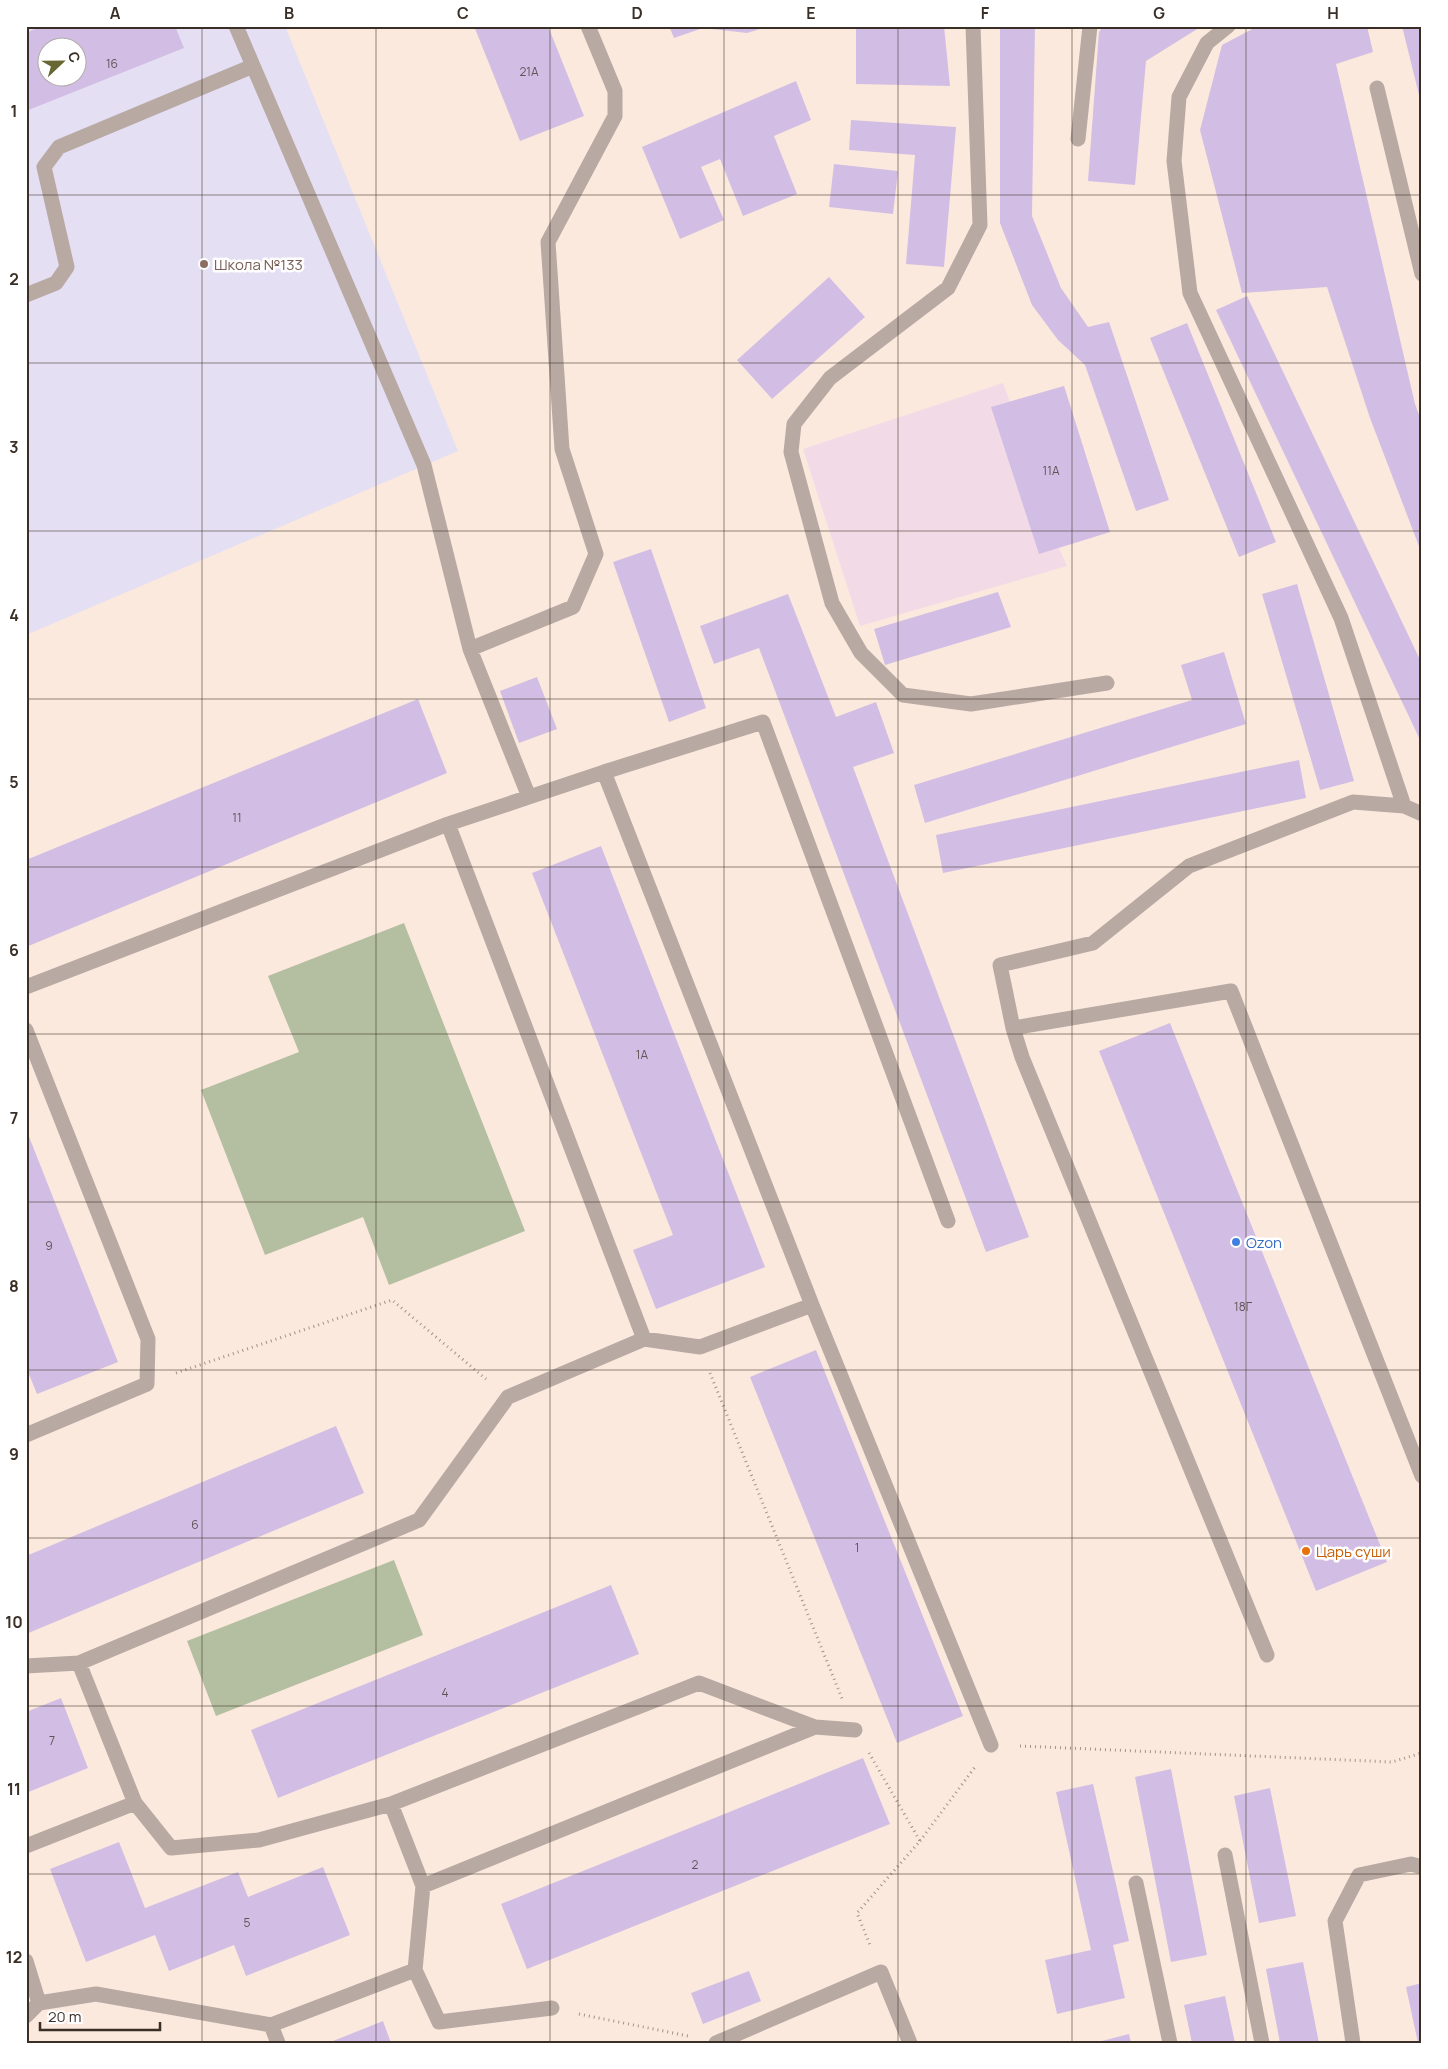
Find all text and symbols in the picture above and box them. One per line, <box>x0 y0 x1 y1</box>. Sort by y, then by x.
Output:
text: A <box>110 2 121 24</box>
text: B <box>284 2 294 24</box>
text: C <box>457 2 469 24</box>
text: D <box>631 2 643 24</box>
text: E <box>806 2 816 24</box>
text: F <box>981 2 990 24</box>
text: G <box>1153 2 1165 24</box>
text: H <box>1327 2 1339 24</box>
north arrow <box>38 38 88 88</box>
text: С <box>64 49 85 65</box>
house number: 16 <box>106 55 118 72</box>
house number: 21А <box>519 63 539 80</box>
text: 1 <box>10 100 18 122</box>
place label: Школа №133 <box>214 254 303 275</box>
marker: Школа №133 <box>198 258 210 270</box>
text: 2 <box>9 268 19 290</box>
text: 3 <box>9 436 19 458</box>
house number: 11А <box>1043 462 1060 479</box>
text: 4 <box>9 604 19 626</box>
text: 5 <box>9 771 19 793</box>
house number: 11 <box>232 809 242 826</box>
text: 6 <box>9 939 19 961</box>
house number: 1А <box>636 1046 649 1063</box>
text: 7 <box>10 1107 18 1129</box>
place label: Ozon <box>1246 1232 1282 1253</box>
marker: Ozon <box>1230 1236 1242 1248</box>
house number: 9 <box>45 1237 53 1254</box>
text: 8 <box>9 1275 19 1297</box>
house number: 18Г <box>1234 1298 1253 1315</box>
text: 9 <box>9 1443 19 1465</box>
house number: 6 <box>191 1516 199 1533</box>
house number: 1 <box>855 1539 859 1556</box>
place label: Царь суши <box>1316 1541 1391 1562</box>
marker: Царь суши <box>1300 1545 1312 1557</box>
text: 10 <box>5 1611 23 1633</box>
house number: 4 <box>441 1684 449 1701</box>
house number: 7 <box>49 1732 55 1749</box>
text: 11 <box>7 1778 21 1800</box>
house number: 2 <box>692 1856 699 1873</box>
house number: 5 <box>244 1914 251 1931</box>
text: 12 <box>6 1946 22 1968</box>
scale bar <box>40 1999 160 2031</box>
text: 20 m <box>48 2006 81 2027</box>

